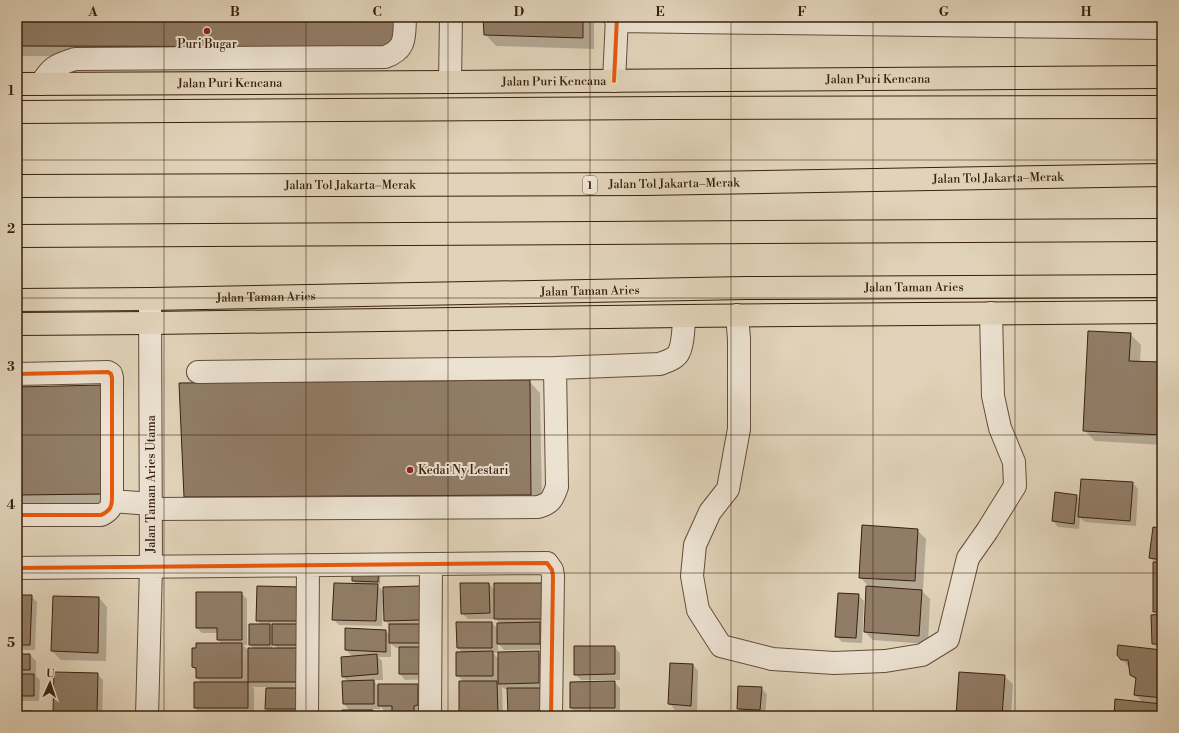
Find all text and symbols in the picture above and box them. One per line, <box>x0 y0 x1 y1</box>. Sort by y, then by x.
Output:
text: A <box>87 4 98 20</box>
text: B <box>230 4 240 20</box>
text: C <box>372 4 382 20</box>
text: D <box>514 4 524 20</box>
text: E <box>655 4 665 20</box>
text: F <box>797 4 807 20</box>
text: G <box>939 4 950 20</box>
text: H <box>1081 4 1092 20</box>
marker: Puri Bugar <box>202 26 212 36</box>
place label: Puri Bugar <box>177 37 237 52</box>
street label: Jalan Puri Kencana <box>825 72 931 87</box>
street label: Jalan Puri Kencana <box>501 74 607 90</box>
street label: Jalan Puri Kencana <box>177 76 283 91</box>
text: 1 <box>8 83 15 99</box>
street label: Jalan Tol Jakarta–Merak <box>931 170 1064 187</box>
street label: Jalan Tol Jakarta–Merak <box>607 175 740 192</box>
road number: 1 <box>583 176 597 194</box>
street label: Jalan Tol Jakarta–Merak <box>283 178 416 193</box>
text: 2 <box>7 221 15 237</box>
street label: Jalan Taman Aries <box>863 280 964 295</box>
street label: Jalan Taman Aries <box>539 283 640 300</box>
street label: Jalan Taman Aries <box>215 289 316 306</box>
text: 3 <box>7 359 15 375</box>
street label: Jalan Taman Aries Utama <box>144 414 159 554</box>
place label: Kedai Ny Lestari <box>418 463 509 478</box>
marker: Kedai Ny Lestari <box>405 465 415 475</box>
text: 4 <box>7 497 16 513</box>
text: 5 <box>7 635 15 651</box>
north arrow <box>30 663 70 703</box>
text: U <box>46 667 56 681</box>

